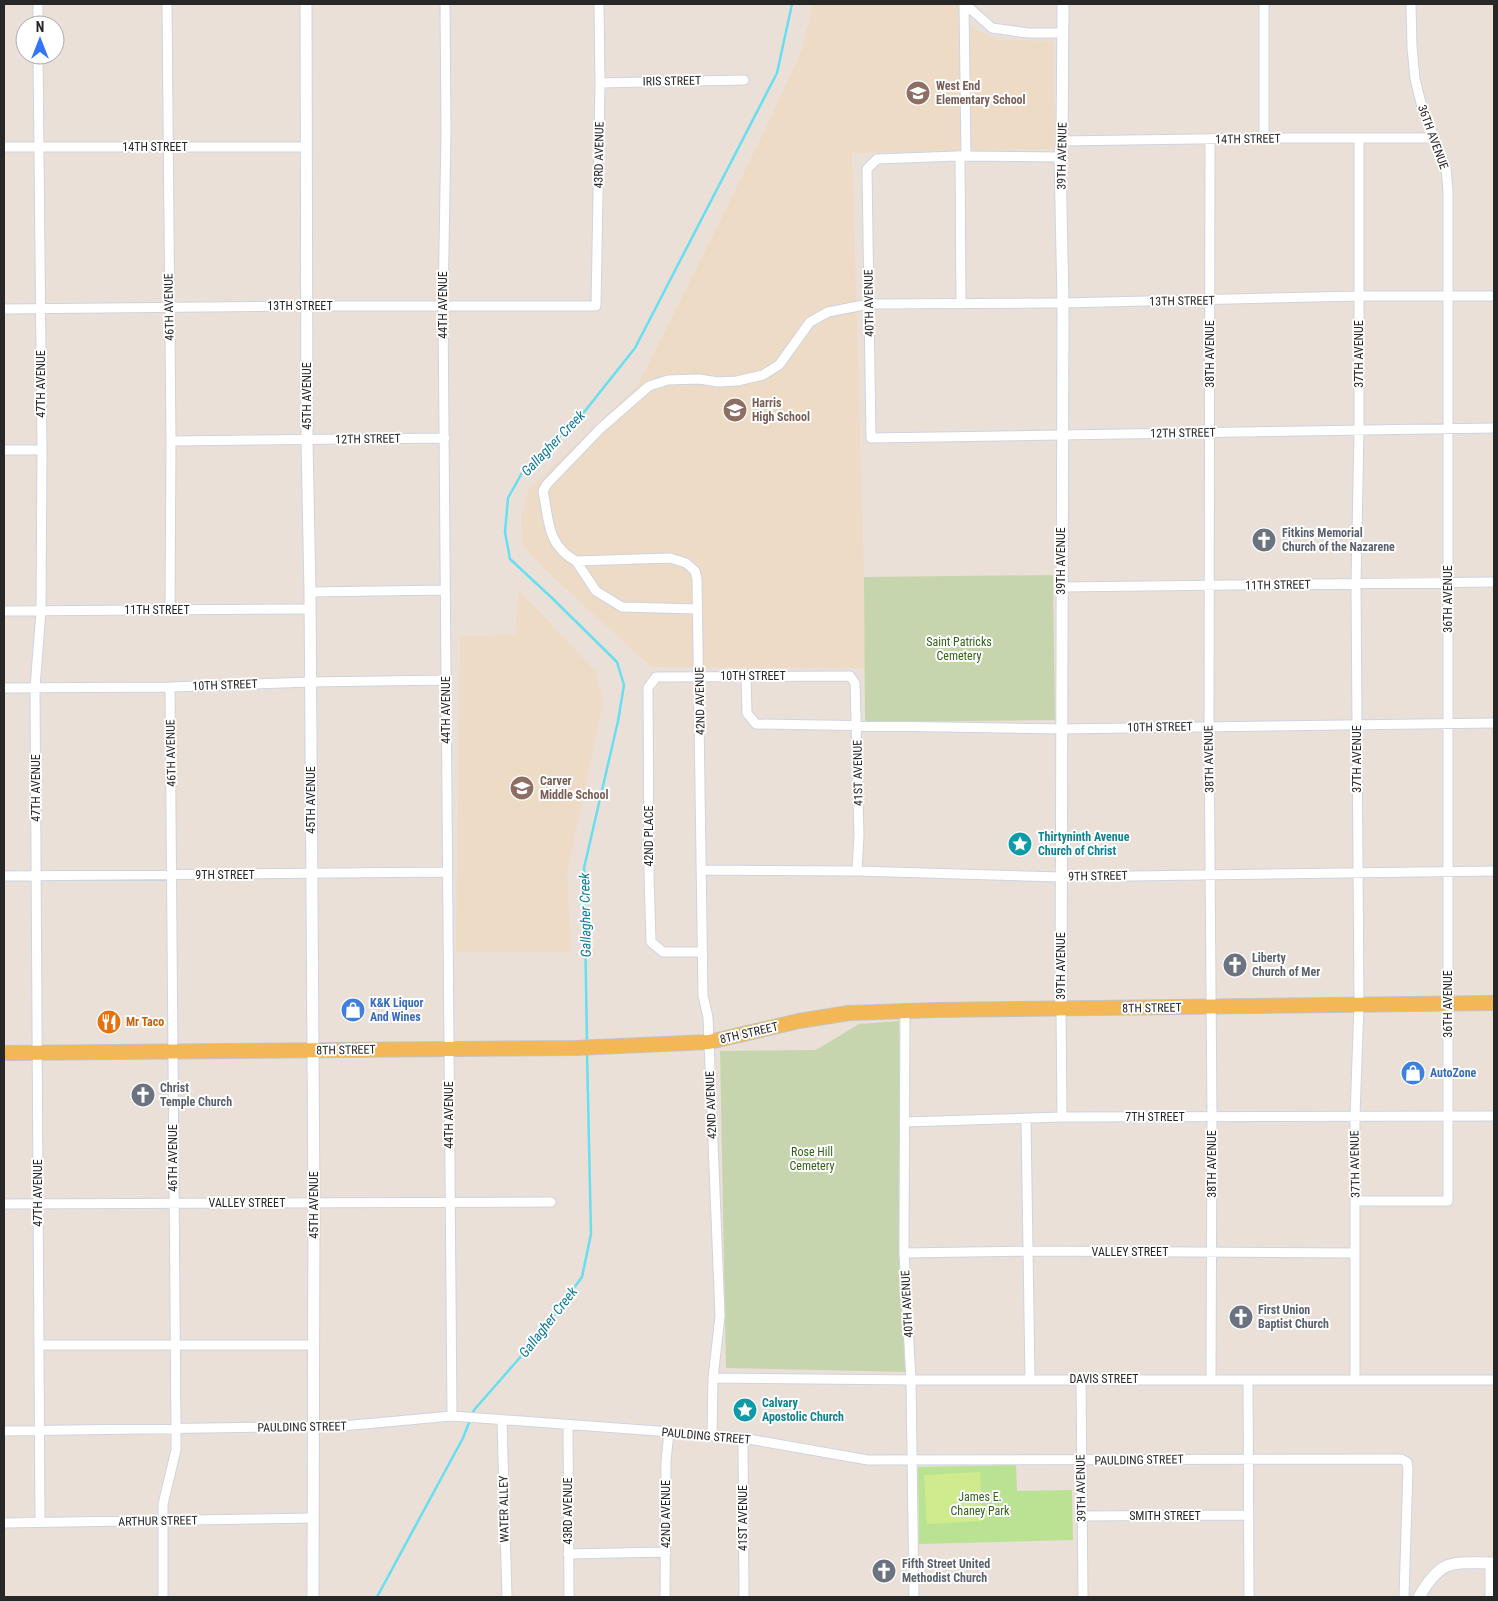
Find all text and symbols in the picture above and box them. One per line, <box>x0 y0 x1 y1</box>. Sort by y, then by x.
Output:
north arrow <box>15 15 65 65</box>
text: N <box>36 19 44 35</box>
street label: IRIS STREET <box>643 73 701 89</box>
place label: West End Elementary School <box>936 79 1026 107</box>
school or university icon: West End Elementary School <box>905 80 931 106</box>
street label: 36TH AVENUE <box>1415 103 1451 171</box>
street label: 43RD AVENUE <box>591 121 607 189</box>
street label: 39TH AVENUE <box>1054 122 1070 190</box>
street label: 14TH STREET <box>1215 131 1281 147</box>
street label: 14TH STREET <box>122 140 188 154</box>
street label: 40TH AVENUE <box>861 269 877 337</box>
street label: 44TH AVENUE <box>436 271 450 339</box>
street label: 46TH AVENUE <box>161 273 177 341</box>
street label: 13TH STREET <box>1149 293 1215 309</box>
street label: 13TH STREET <box>267 299 333 313</box>
street label: 38TH AVENUE <box>1203 320 1217 388</box>
street label: 37TH AVENUE <box>1352 320 1366 388</box>
street label: 47TH AVENUE <box>34 350 48 418</box>
street label: 45TH AVENUE <box>300 362 314 430</box>
place label: Harris High School <box>752 396 810 424</box>
school or university icon: Harris High School <box>722 397 748 423</box>
water label: Gallagher Creek <box>518 406 589 479</box>
street label: 12TH STREET <box>1150 425 1216 441</box>
street label: 12TH STREET <box>335 431 401 447</box>
place label: Fitkins Memorial Church of the Nazarene <box>1282 526 1395 554</box>
street label: 39TH AVENUE <box>1054 527 1068 595</box>
church icon: Fitkins Memorial Church of the Nazarene <box>1251 527 1277 553</box>
street label: 36TH AVENUE <box>1441 565 1455 633</box>
street label: 11TH STREET <box>1245 577 1311 593</box>
street label: 11TH STREET <box>124 603 190 617</box>
park label: Saint Patricks Cemetery <box>926 635 992 663</box>
street label: 42ND AVENUE <box>692 667 708 735</box>
street label: 10TH STREET <box>720 669 786 683</box>
street label: 44TH AVENUE <box>439 676 453 744</box>
street label: 10TH STREET <box>192 677 258 693</box>
street label: 46TH AVENUE <box>163 719 179 787</box>
street label: 10TH STREET <box>1127 719 1193 735</box>
street label: 38TH AVENUE <box>1201 725 1217 793</box>
street label: 37TH AVENUE <box>1350 725 1364 793</box>
street label: 41ST AVENUE <box>850 740 866 806</box>
street label: 47TH AVENUE <box>29 754 43 822</box>
street label: 45TH AVENUE <box>304 766 318 834</box>
place label: Carver Middle School <box>540 774 608 802</box>
school or university icon: Carver Middle School <box>509 775 535 801</box>
street label: 42ND PLACE <box>642 805 656 866</box>
place label: Thirtyninth Avenue Church of Christ <box>1038 830 1130 858</box>
place icon: Thirtyninth Avenue Church of Christ <box>1007 831 1033 857</box>
street label: 9TH STREET <box>195 868 255 882</box>
street label: 9TH STREET <box>1068 868 1128 884</box>
water label: Gallagher Creek <box>576 872 594 958</box>
street label: 39TH AVENUE <box>1054 932 1068 1000</box>
place label: Liberty Church of Mer <box>1252 951 1320 979</box>
church icon: Liberty Church of Mer <box>1222 952 1248 978</box>
street label: 36TH AVENUE <box>1441 970 1455 1038</box>
place label: K&K Liquor And Wines <box>370 996 424 1024</box>
shop icon: K&K Liquor And Wines <box>340 997 366 1023</box>
street label: 8TH STREET <box>1122 1000 1182 1016</box>
restaurant icon: Mr Taco <box>96 1009 122 1035</box>
place label: Mr Taco <box>126 1015 164 1029</box>
street label: 8TH STREET <box>718 1019 780 1047</box>
street label: 8TH STREET <box>316 1042 376 1058</box>
shop icon: AutoZone <box>1400 1060 1426 1086</box>
place label: AutoZone <box>1430 1066 1477 1080</box>
street label: 42ND AVENUE <box>703 1071 719 1139</box>
place label: Christ Temple Church <box>160 1081 232 1109</box>
street label: 44TH AVENUE <box>442 1081 456 1149</box>
church icon: Christ Temple Church <box>130 1082 156 1108</box>
street label: 7TH STREET <box>1125 1110 1185 1124</box>
street label: 46TH AVENUE <box>166 1124 180 1192</box>
street label: 38TH AVENUE <box>1205 1130 1219 1198</box>
street label: 37TH AVENUE <box>1347 1130 1363 1198</box>
park label: Rose Hill Cemetery <box>789 1145 835 1173</box>
street label: 47TH AVENUE <box>31 1159 45 1227</box>
street label: 45TH AVENUE <box>307 1171 321 1239</box>
street label: VALLEY STREET <box>209 1196 285 1210</box>
street label: VALLEY STREET <box>1092 1245 1168 1259</box>
street label: 40TH AVENUE <box>898 1270 916 1338</box>
water label: Gallagher Creek <box>516 1283 581 1360</box>
place label: First Union Baptist Church <box>1258 1303 1329 1331</box>
church icon: First Union Baptist Church <box>1228 1304 1254 1330</box>
street label: DAVIS STREET <box>1070 1372 1138 1386</box>
place label: Calvary Apostolic Church <box>762 1396 844 1424</box>
place icon: Calvary Apostolic Church <box>732 1397 758 1423</box>
street label: PAULDING STREET <box>257 1419 347 1435</box>
street label: PAULDING STREET <box>661 1425 751 1447</box>
street label: PAULDING STREET <box>1094 1452 1184 1468</box>
street label: 39TH AVENUE <box>1073 1454 1089 1522</box>
street label: WATER ALLEY <box>496 1475 512 1543</box>
street label: 43RD AVENUE <box>561 1477 575 1545</box>
street label: 42ND AVENUE <box>659 1480 673 1548</box>
street label: 41ST AVENUE <box>736 1485 750 1551</box>
park label: James E. Chaney Park <box>951 1490 1010 1518</box>
street label: SMITH STREET <box>1129 1509 1201 1523</box>
street label: ARTHUR STREET <box>118 1513 198 1529</box>
place label: Fifth Street United Methodist Church <box>902 1557 990 1585</box>
church icon: Fifth Street United Methodist Church <box>871 1558 897 1584</box>

